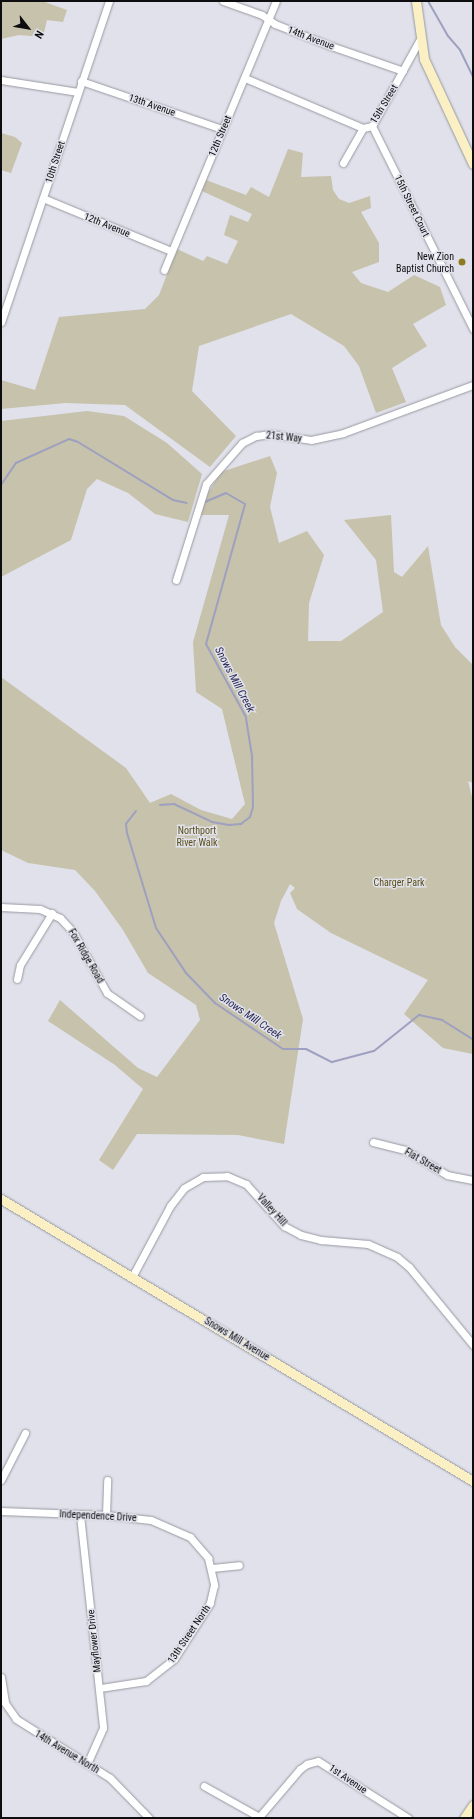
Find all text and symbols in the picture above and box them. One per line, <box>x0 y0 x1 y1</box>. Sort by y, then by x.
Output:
north arrow <box>8 8 48 48</box>
street label: 14th Avenue <box>286 24 336 52</box>
text: N <box>31 28 46 41</box>
street label: 15th Street <box>368 82 400 126</box>
street label: 13th Avenue <box>127 91 177 119</box>
street label: 12th Street <box>206 114 234 158</box>
street label: 10th Street <box>43 140 67 184</box>
street label: 15th Street Court <box>392 173 432 239</box>
street label: 12th Avenue <box>82 210 132 240</box>
place label: New Zion Baptist Church <box>396 250 454 274</box>
marker: New Zion Baptist Church <box>457 257 467 267</box>
street label: 21st Way <box>265 429 303 445</box>
water label: Snows Mill Creek <box>211 645 257 715</box>
park label: Northport River Walk <box>177 824 217 848</box>
park label: Charger Park <box>373 877 425 889</box>
street label: Fox Ridge Road <box>66 927 106 985</box>
water label: Snows Mill Creek <box>216 991 284 1043</box>
street label: Flat Street <box>402 1146 444 1176</box>
street label: Valley Hill <box>255 1192 289 1228</box>
street label: Snows Mill Avenue <box>202 1315 272 1363</box>
street label: Independence Drive <box>59 1508 137 1524</box>
street label: 13th Street North <box>165 1602 213 1666</box>
street label: Mayflower Drive <box>85 1609 103 1673</box>
street label: 14th Avenue North <box>32 1728 102 1776</box>
street label: 1st Avenue <box>327 1762 369 1796</box>

